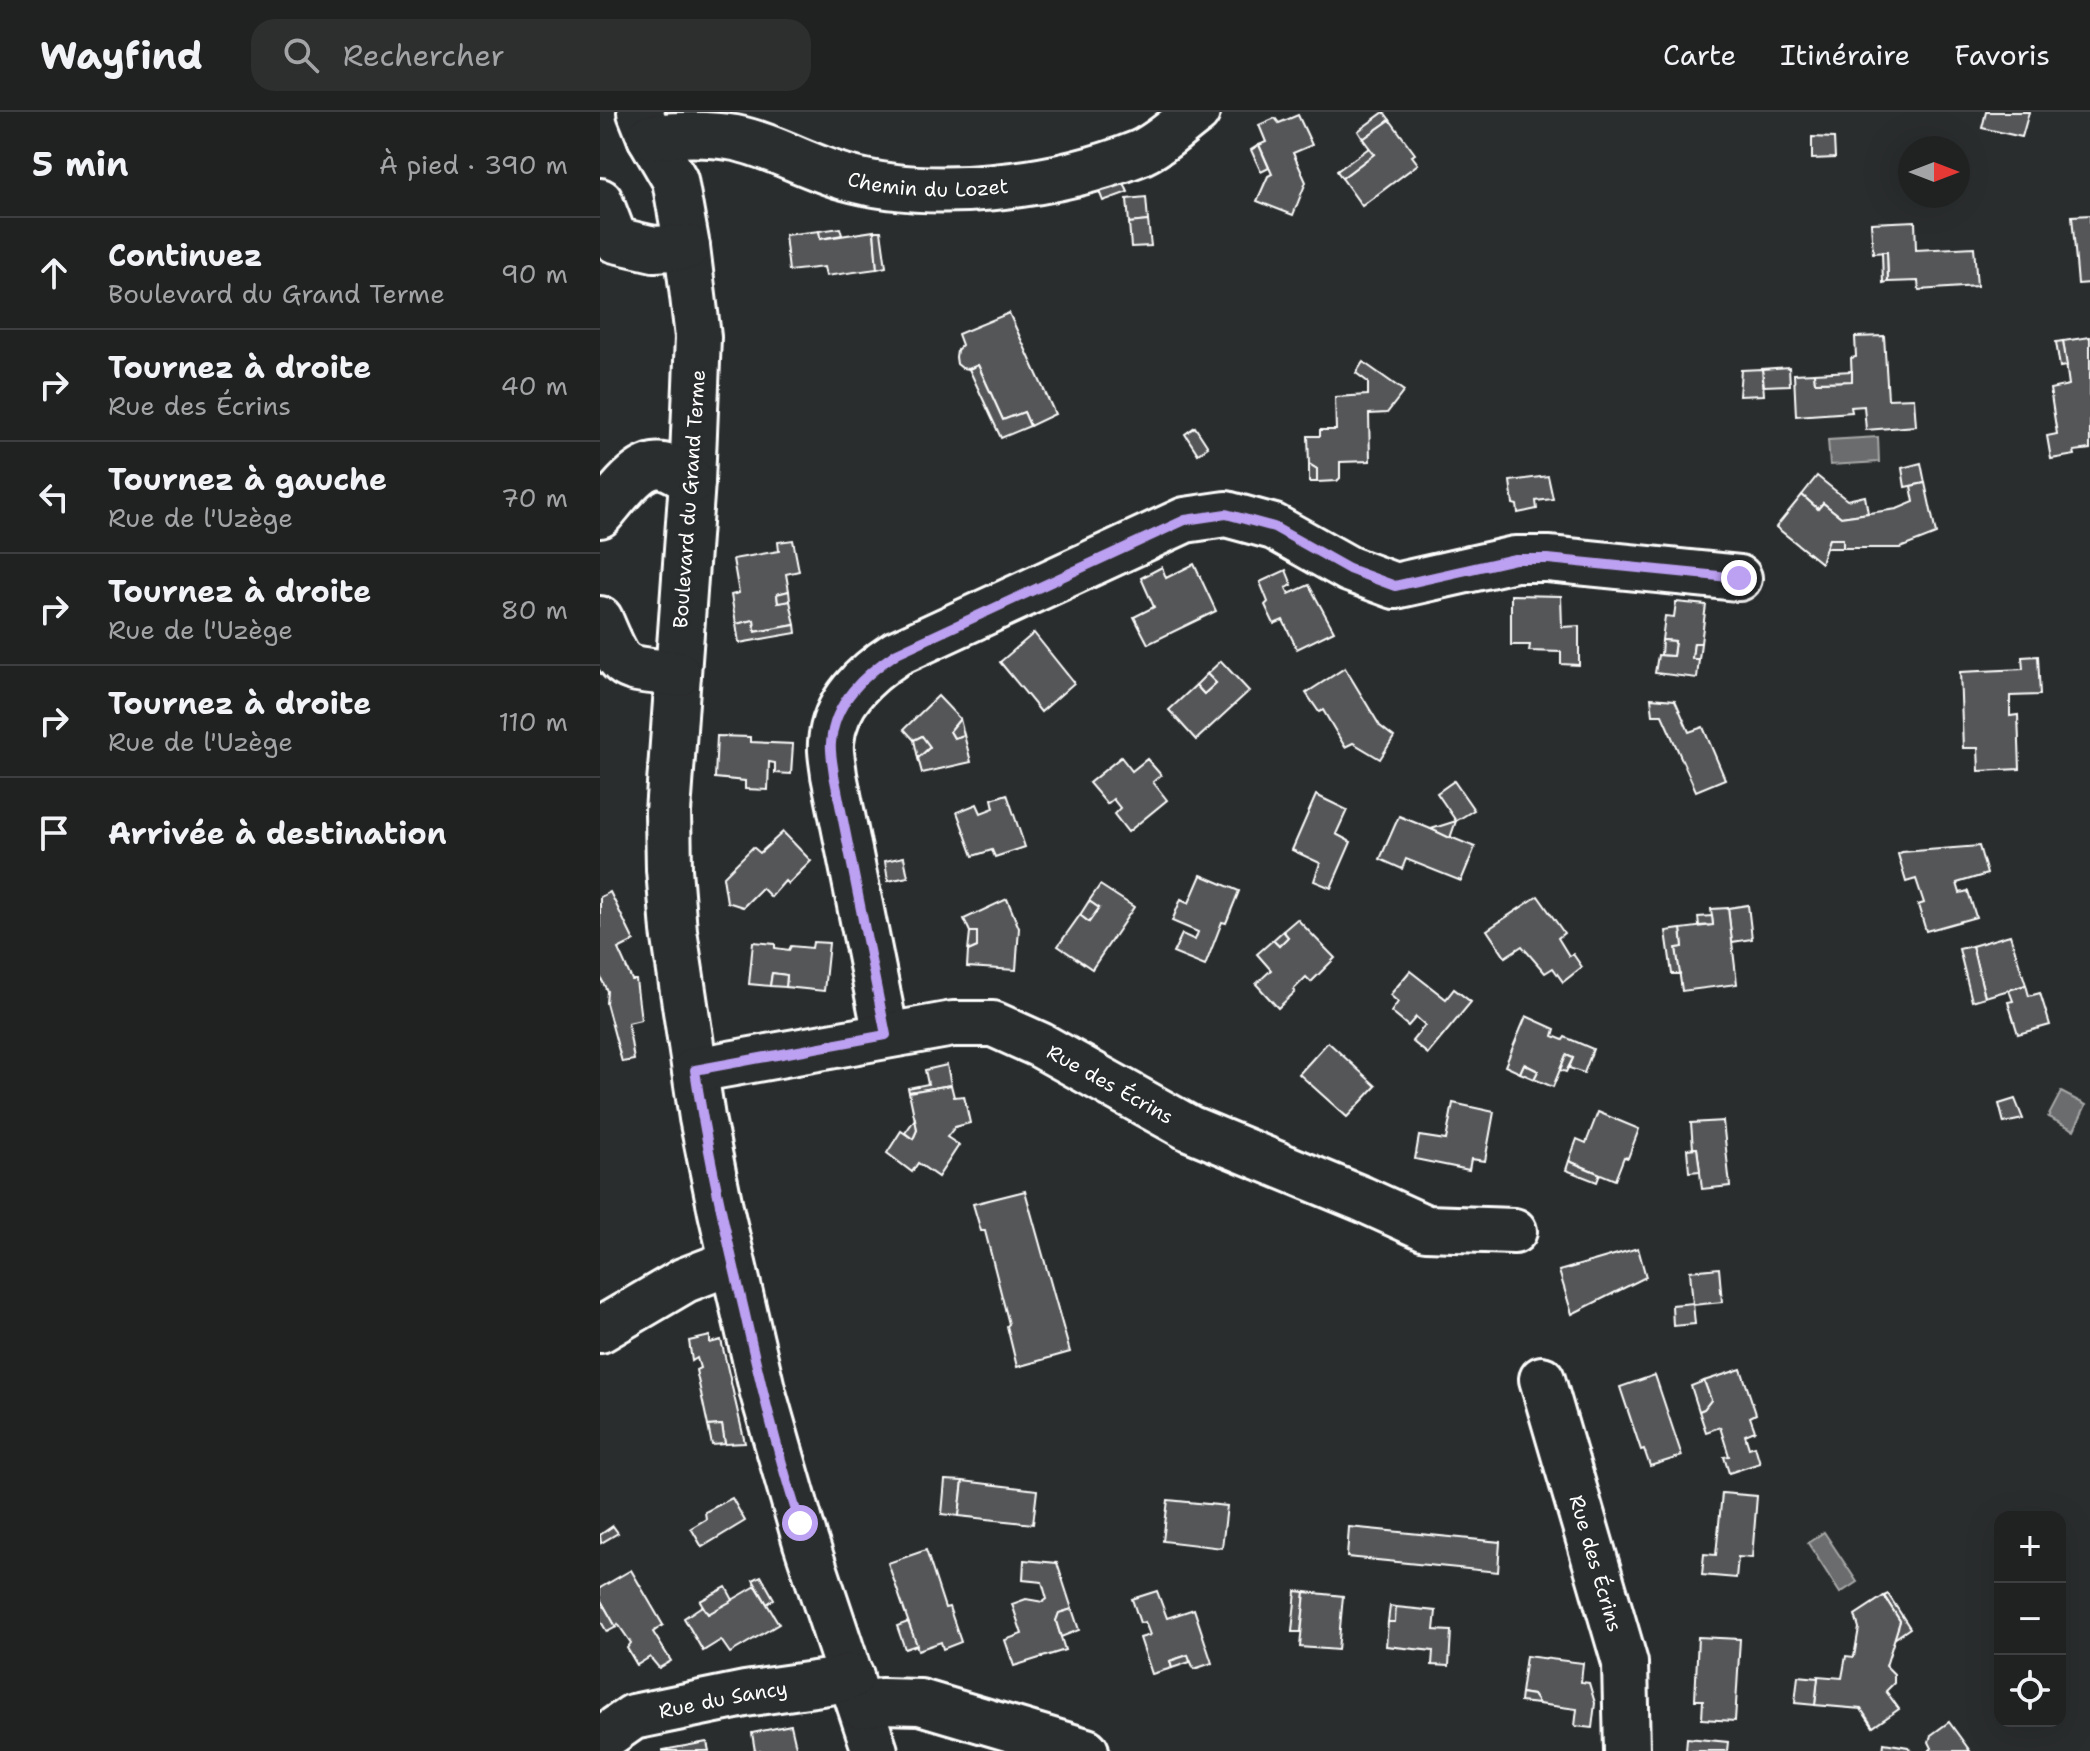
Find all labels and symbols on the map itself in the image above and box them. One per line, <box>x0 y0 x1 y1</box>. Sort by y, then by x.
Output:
north arrow <box>1898 136 1970 208</box>
street label: Chemin du Lozet <box>845 166 1010 203</box>
street label: Boulevard du Grand Terme <box>667 369 711 629</box>
route end <box>1721 560 1757 596</box>
street label: Rue des Écrins <box>1042 1038 1178 1130</box>
street label: Rue des Écrins <box>1564 1492 1628 1635</box>
route start <box>782 1505 818 1541</box>
street label: Rue du Sancy <box>657 1675 789 1724</box>

